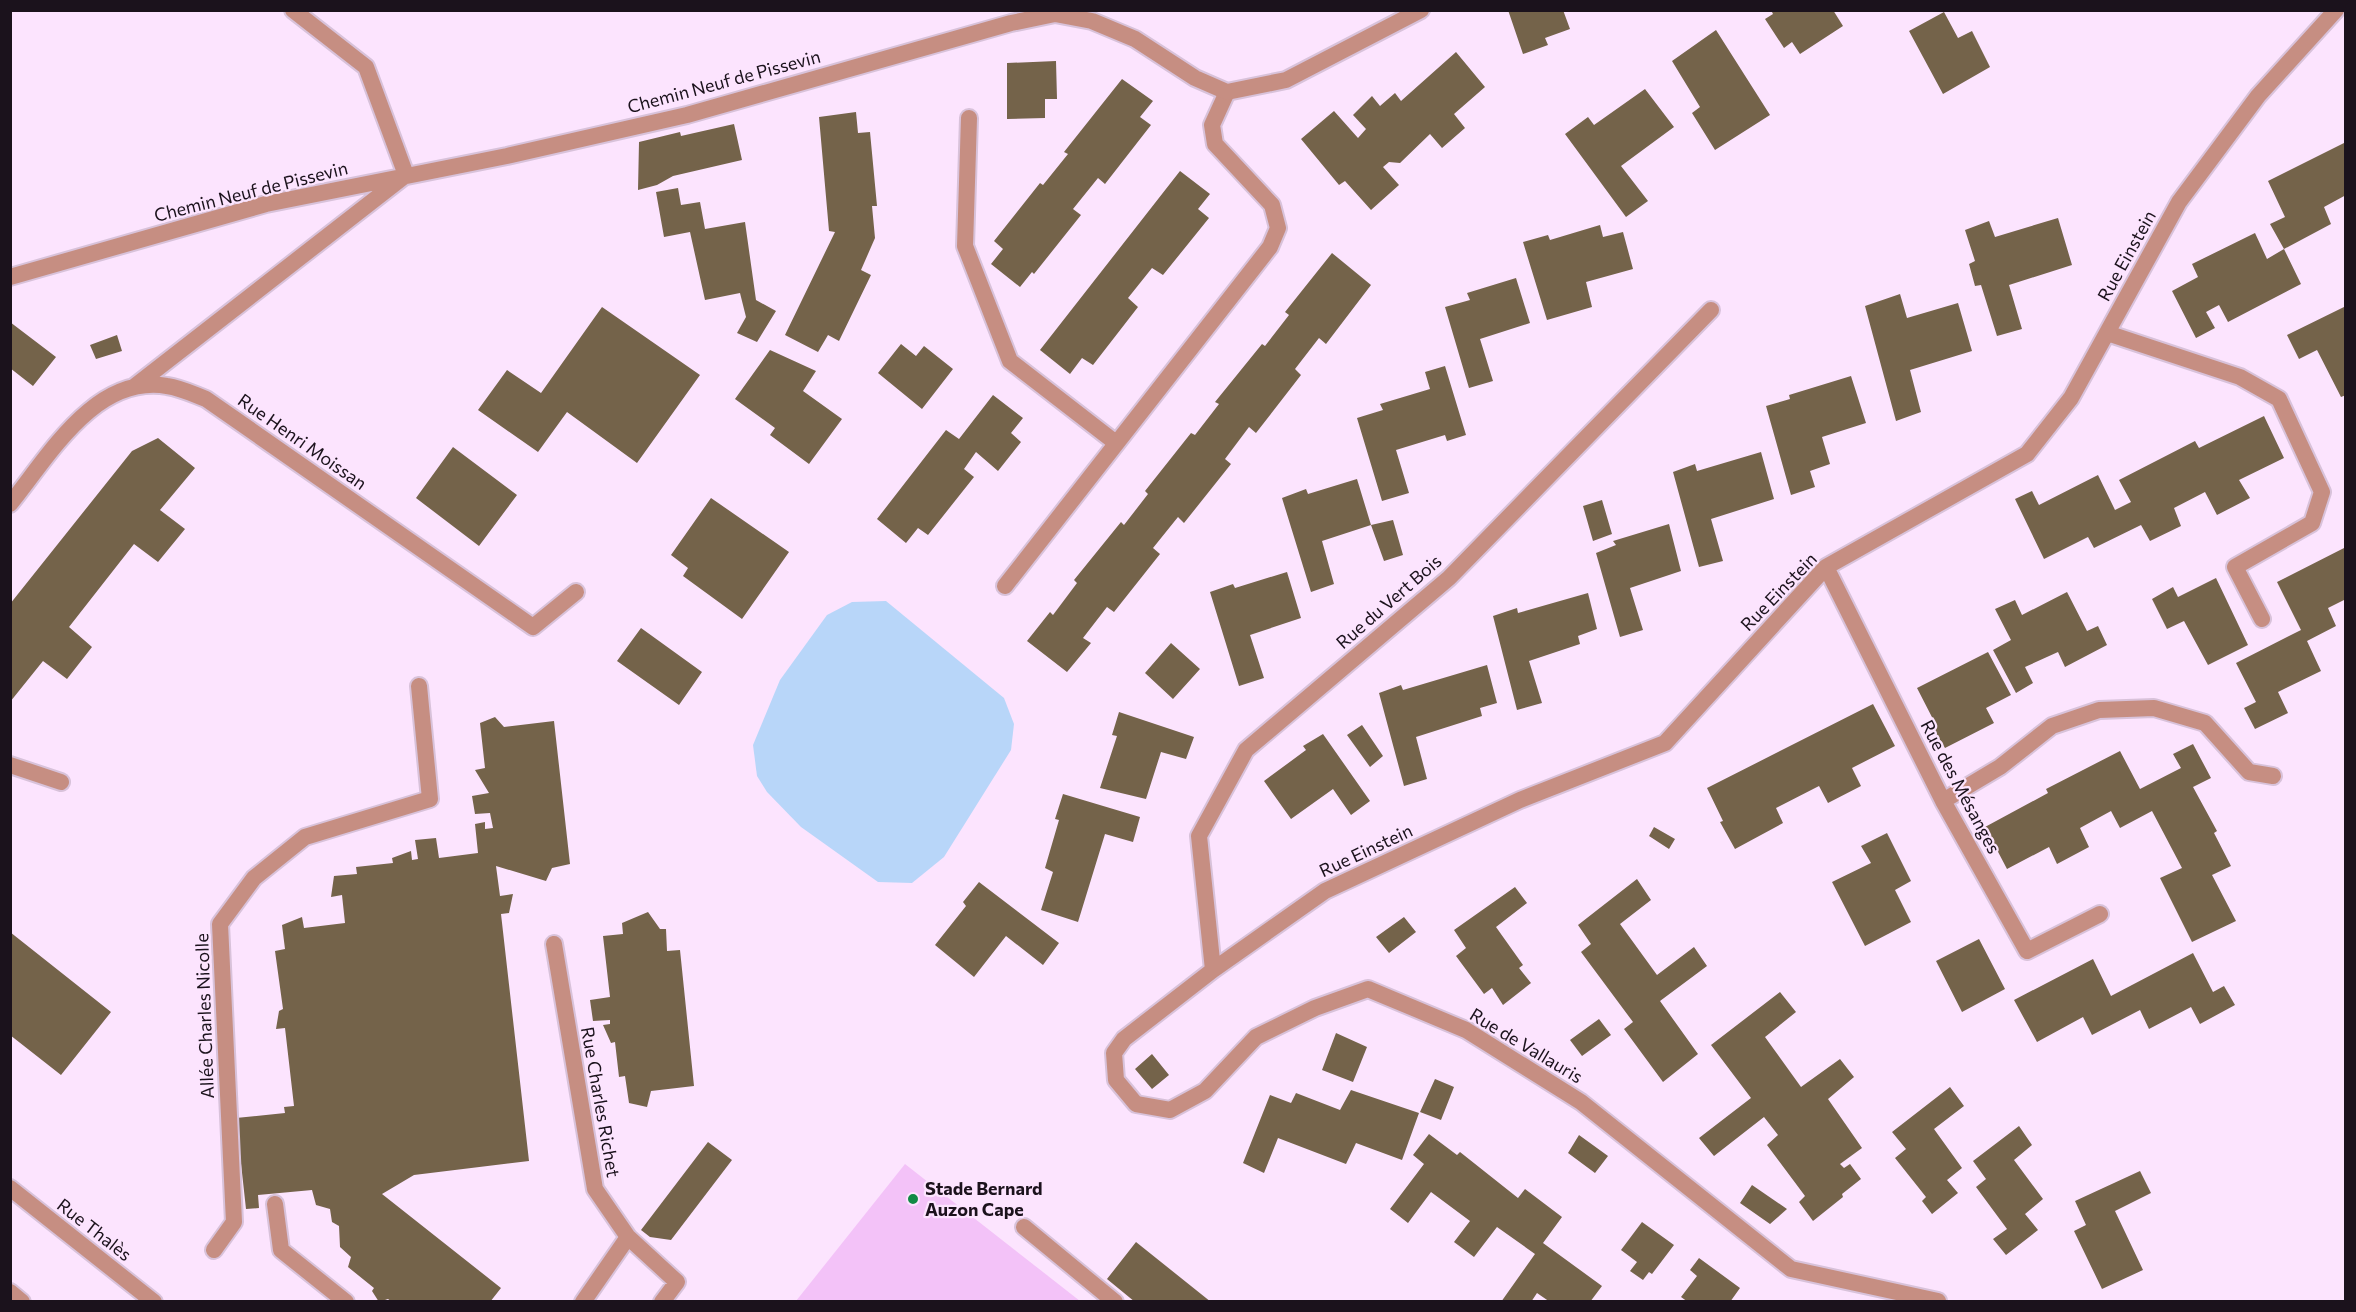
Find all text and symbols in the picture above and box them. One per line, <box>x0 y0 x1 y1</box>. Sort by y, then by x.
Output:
street label: Chemin Neuf de Pissevin <box>625 45 823 117</box>
street label: Chemin Neuf de Pissevin <box>152 156 350 226</box>
street label: Rue Einstein <box>2092 206 2160 305</box>
street label: Rue Henri Moissan <box>234 389 371 494</box>
street label: Rue Einstein <box>1735 548 1821 635</box>
street label: Rue du Vert Bois <box>1331 549 1446 653</box>
street label: Rue des Mésanges <box>1916 716 2005 857</box>
street label: Rue Einstein <box>1315 819 1416 881</box>
street label: Allée Charles Nicolle <box>190 933 218 1099</box>
street label: Rue de Vallauris <box>1466 1003 1587 1087</box>
street label: Rue Charles Richet <box>577 1025 625 1179</box>
place label: Stade Bernard Auzon Cape <box>925 1177 1043 1220</box>
marker: Stade Bernard Auzon Cape <box>906 1192 920 1206</box>
street label: Rue Thalès <box>53 1193 136 1265</box>

